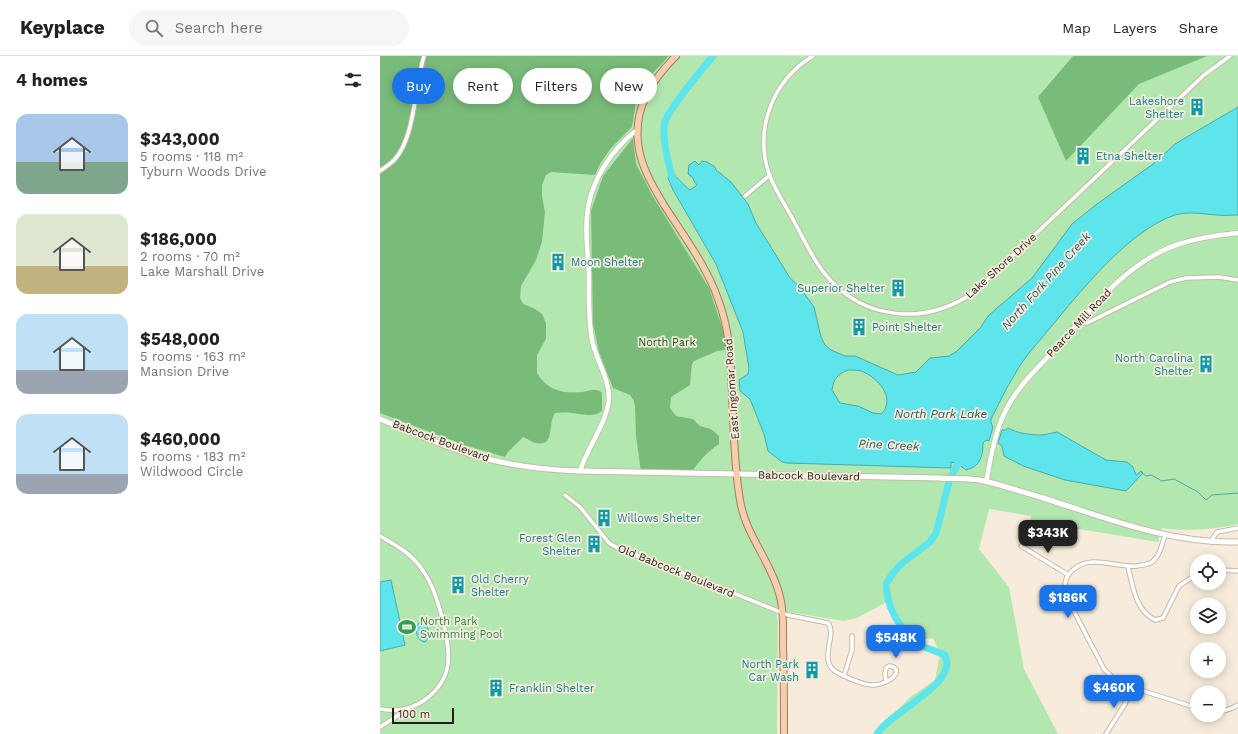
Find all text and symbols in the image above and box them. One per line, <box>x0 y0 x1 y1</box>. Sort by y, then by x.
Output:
search box <box>129 10 409 46</box>
text: Keyplace <box>20 16 105 39</box>
icon: search <box>143 17 165 39</box>
text: Search here <box>175 19 263 37</box>
text: Map <box>1062 20 1091 36</box>
text: Layers <box>1113 20 1157 36</box>
text: Share <box>1179 20 1218 36</box>
chip: Buy <box>392 68 445 104</box>
chip: Rent <box>453 68 513 104</box>
chip: Filters <box>521 68 592 104</box>
chip: New <box>600 68 657 104</box>
icon: filters <box>342 69 364 91</box>
text: 4 homes <box>16 70 87 90</box>
place label: Lakeshore Shelter <box>1129 95 1185 121</box>
building icon: Lakeshore Shelter <box>1187 97 1207 117</box>
text: $343,000 <box>140 129 220 149</box>
icon: home <box>48 130 96 178</box>
building icon: Etna Shelter <box>1073 146 1093 166</box>
text: 5 rooms · 118 m² <box>140 149 243 164</box>
place label: Etna Shelter <box>1096 150 1163 163</box>
text: Tyburn Woods Drive <box>140 164 267 179</box>
text: $186,000 <box>140 229 217 249</box>
water label: North Fork Pine Creek <box>999 229 1094 332</box>
icon: home <box>48 230 96 278</box>
street label: Lake Shore Drive <box>963 231 1039 301</box>
text: 2 rooms · 70 m² <box>140 249 240 264</box>
building icon: Moon Shelter <box>548 252 568 272</box>
place label: Moon Shelter <box>571 256 643 269</box>
text: Lake Marshall Drive <box>140 264 264 279</box>
building icon: Superior Shelter <box>888 278 908 298</box>
place label: Superior Shelter <box>797 282 886 295</box>
street label: Pearce Mill Road <box>1044 286 1114 360</box>
building icon: Point Shelter <box>849 317 869 337</box>
place label: Point Shelter <box>872 321 943 334</box>
text: $548,000 <box>140 329 220 349</box>
icon: home <box>48 330 96 378</box>
park label: North Park <box>638 336 696 349</box>
street label: East Ingomar Road <box>722 338 742 440</box>
text: 5 rooms · 163 m² <box>140 349 246 364</box>
place label: North Carolina Shelter <box>1115 352 1194 378</box>
building icon: North Carolina Shelter <box>1196 354 1216 374</box>
text: Mansion Drive <box>140 364 229 379</box>
water label: North Park Lake <box>895 407 988 421</box>
street label: Babcock Boulevard <box>391 417 491 465</box>
text: $460,000 <box>140 429 221 449</box>
icon: home <box>48 430 96 478</box>
water label: Pine Creek <box>858 436 920 454</box>
text: 5 rooms · 183 m² <box>140 449 245 464</box>
text: Wildwood Circle <box>140 464 243 479</box>
street label: Babcock Boulevard <box>758 469 860 483</box>
building icon: Willows Shelter <box>594 508 614 528</box>
place label: Willows Shelter <box>617 512 702 525</box>
pin: $343K <box>1020 520 1076 554</box>
text: $343K <box>1027 525 1069 540</box>
place label: Forest Glen Shelter <box>519 532 582 558</box>
building icon: Forest Glen Shelter <box>584 534 604 554</box>
street label: Old Babcock Boulevard <box>616 542 736 600</box>
map controls <box>1190 554 1226 722</box>
button: locate <box>1190 554 1226 590</box>
place label: Old Cherry Shelter <box>471 573 529 599</box>
building icon: Old Cherry Shelter <box>448 575 468 595</box>
pin: $186K <box>1040 585 1096 619</box>
text: $186K <box>1048 590 1088 605</box>
button: layers <box>1190 598 1226 634</box>
place label: North Park Swimming Pool <box>420 615 503 641</box>
sports icon: North Park Swimming Pool <box>397 617 417 637</box>
pin: $548K <box>868 625 924 659</box>
text: $548K <box>875 630 917 645</box>
button: + <box>1190 642 1226 678</box>
place label: North Park Car Wash <box>741 658 799 684</box>
building icon: North Park Car Wash <box>802 660 822 680</box>
pin: $460K <box>1086 675 1142 709</box>
building icon: Franklin Shelter <box>486 678 506 698</box>
text: $460K <box>1093 680 1135 695</box>
place label: Franklin Shelter <box>509 682 595 695</box>
button: − <box>1190 686 1226 722</box>
scale bar <box>392 706 454 725</box>
text: 100 m <box>398 708 430 721</box>

